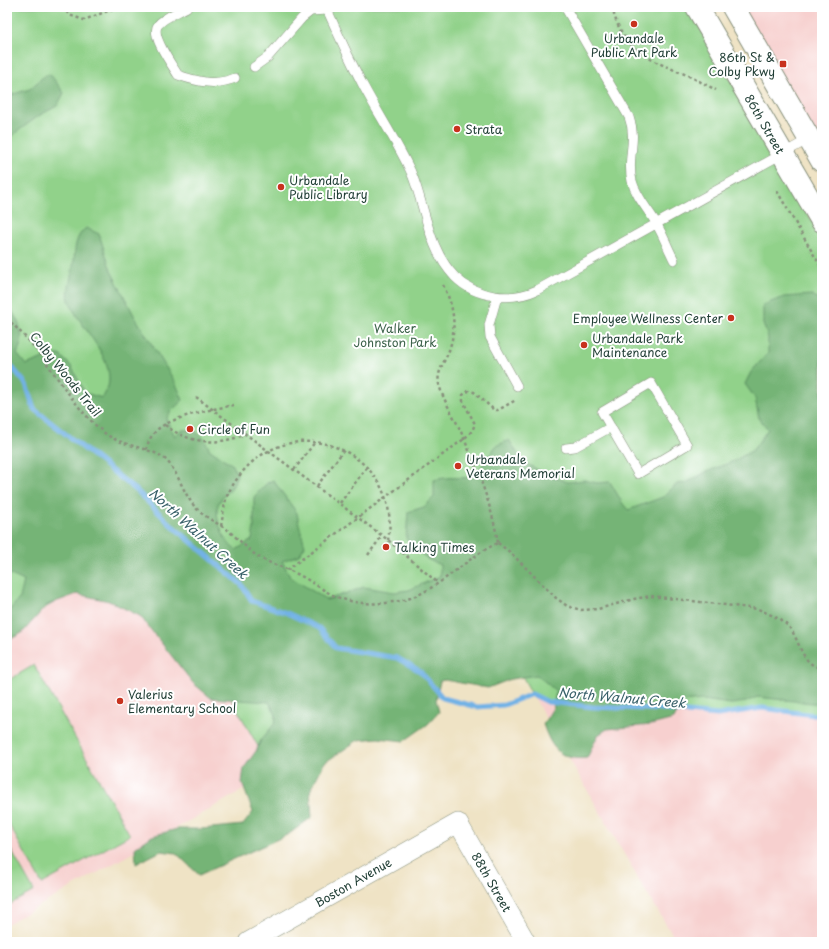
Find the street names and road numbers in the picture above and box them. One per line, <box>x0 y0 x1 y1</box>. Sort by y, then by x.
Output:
street label: 86th Street <box>741 91 790 157</box>
street label: Colby Woods Trail <box>26 328 106 420</box>
street label: 88th Street <box>468 849 516 915</box>
street label: Boston Avenue <box>311 853 395 911</box>

